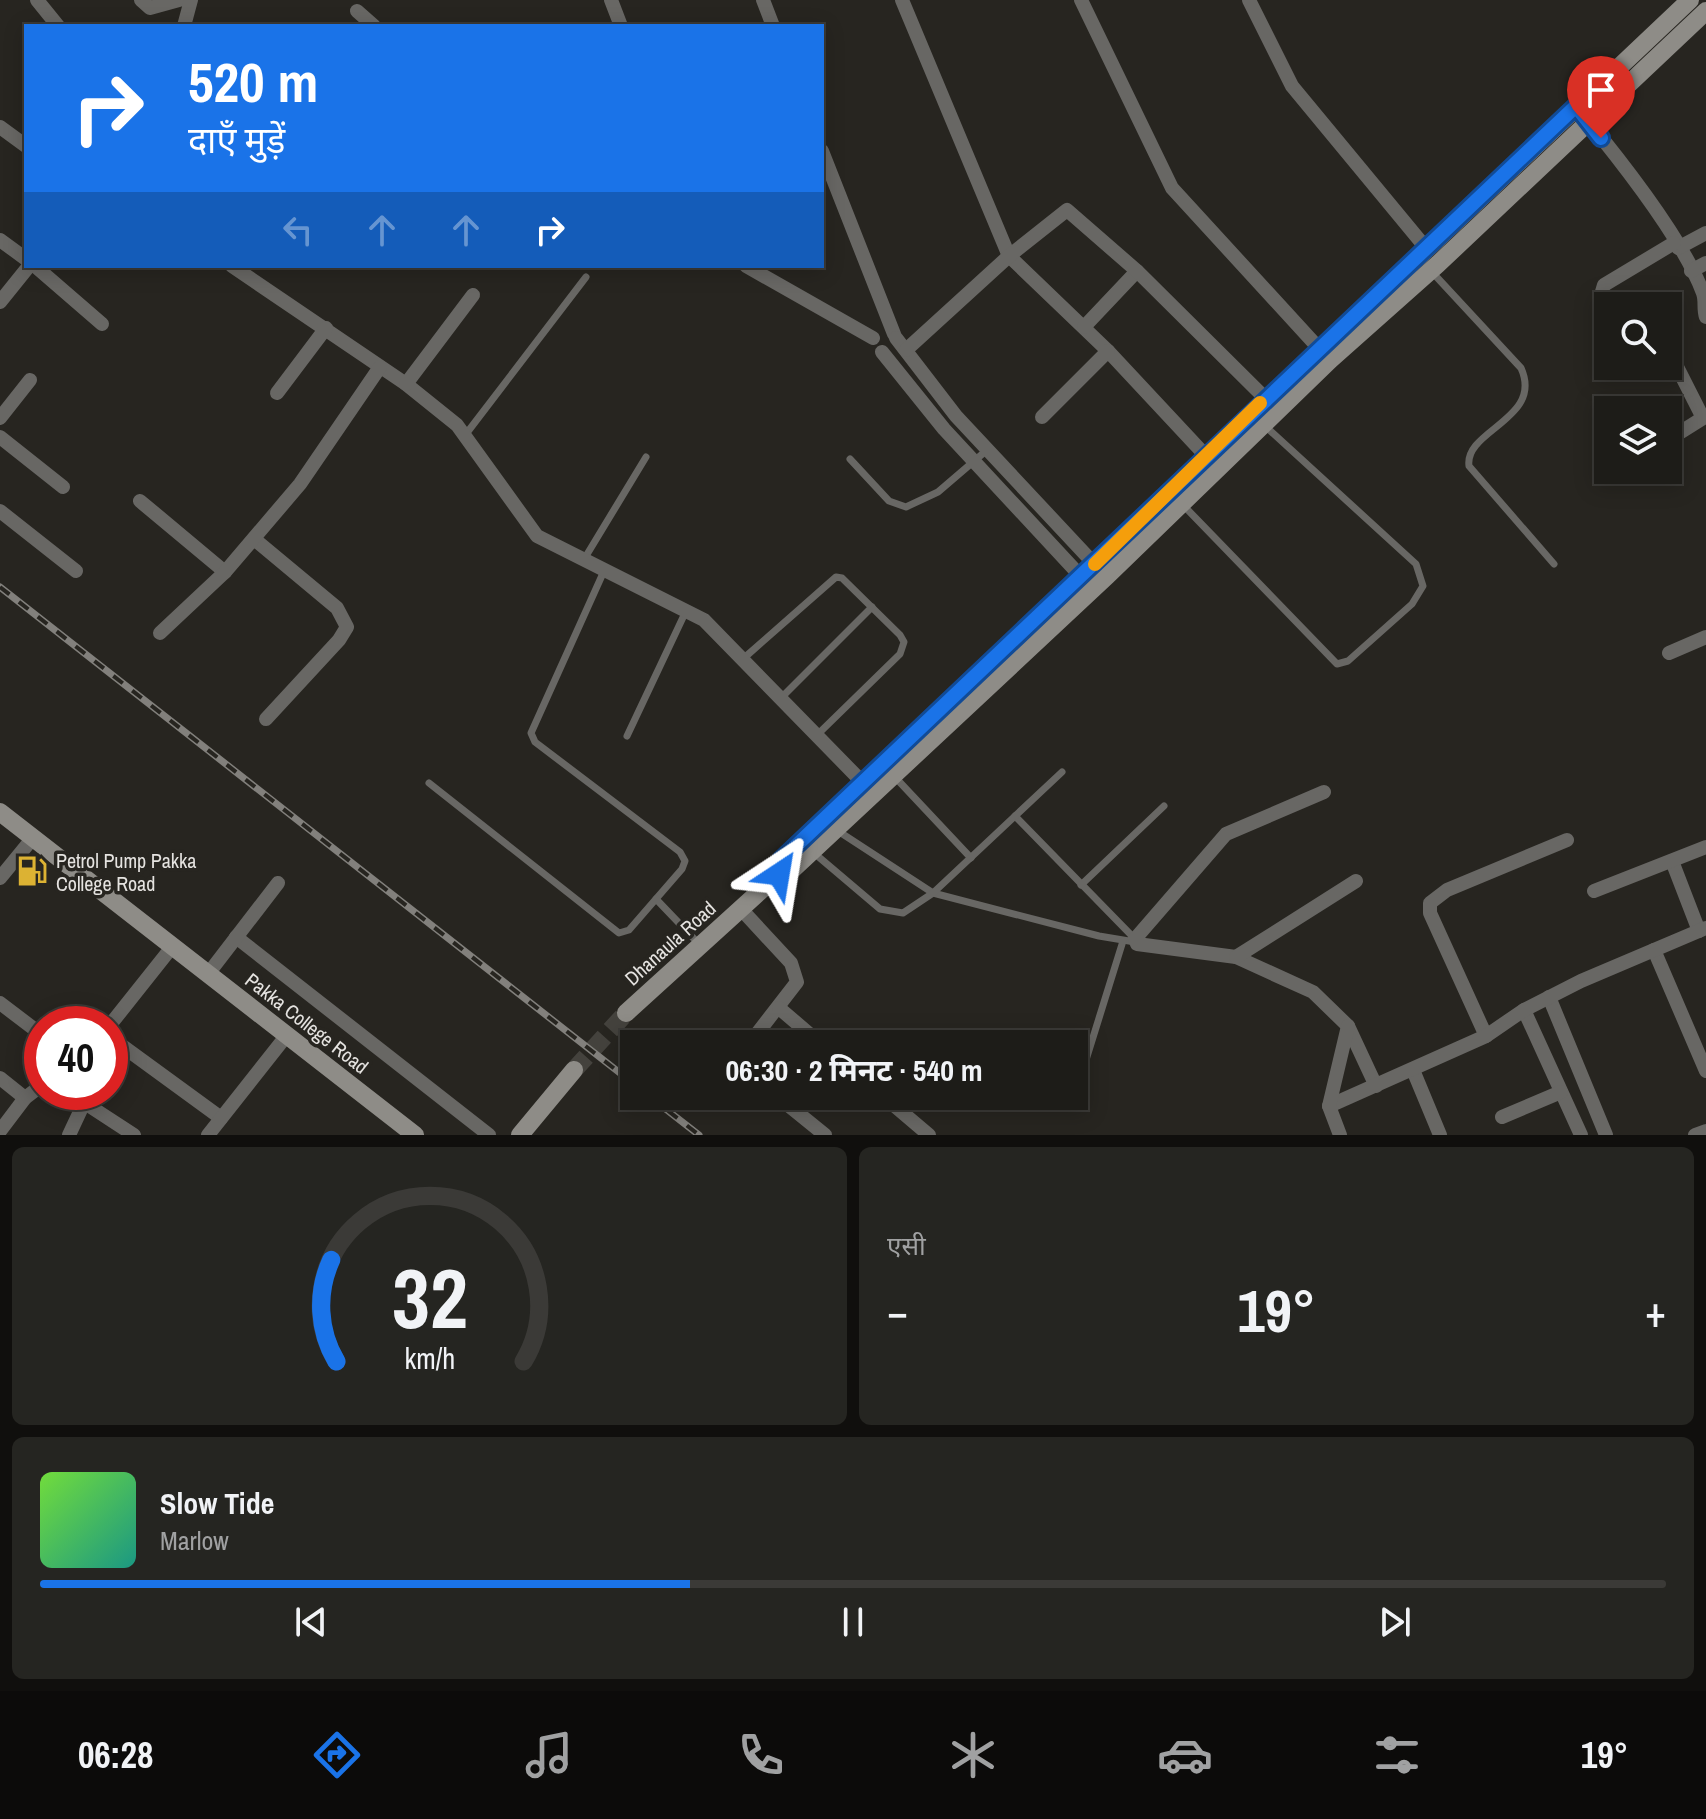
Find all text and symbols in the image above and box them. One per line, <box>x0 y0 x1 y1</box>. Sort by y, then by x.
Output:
text: 520 m <box>188 44 318 119</box>
icon: right <box>56 56 160 160</box>
pin <box>1567 56 1635 138</box>
icon: arrive <box>1579 68 1623 112</box>
text: दाएँ मुड़ें <box>188 116 285 164</box>
icon: left <box>276 208 320 252</box>
icon: ahead <box>360 208 404 252</box>
icon: ahead <box>444 208 488 252</box>
icon: right <box>528 208 572 252</box>
map controls <box>1594 292 1682 484</box>
button: search <box>1594 292 1682 380</box>
button: layers <box>1594 396 1682 484</box>
position arrow <box>737 832 821 916</box>
place label: Petrol Pump Pakka College Road <box>56 847 196 897</box>
fuel station icon: Petrol Pump Pakka College Road <box>15 854 49 888</box>
street label: Dhanaula Road <box>619 895 721 991</box>
street label: Pakka College Road <box>240 966 374 1080</box>
speed limit sign: 40 <box>24 1006 128 1110</box>
text: 06:30 · 2 मिनट · 540 m <box>725 1050 983 1090</box>
text: एसी <box>887 1228 926 1263</box>
text: 32 <box>392 1242 467 1354</box>
text: 19° <box>1237 1270 1316 1351</box>
text: − <box>887 1281 908 1341</box>
text: + <box>1645 1281 1666 1341</box>
text: km/h <box>404 1339 455 1378</box>
text: Slow Tide <box>160 1483 274 1523</box>
text: Marlow <box>160 1523 229 1558</box>
icon: previous <box>289 1600 333 1644</box>
icon: pause <box>831 1600 875 1644</box>
icon: next <box>1373 1600 1417 1644</box>
icon: directions <box>309 1727 365 1783</box>
icon: music <box>521 1727 577 1783</box>
icon: phone <box>733 1727 789 1783</box>
icon: climate <box>945 1727 1001 1783</box>
icon: car <box>1157 1727 1213 1783</box>
icon: filters <box>1369 1727 1425 1783</box>
text: 06:28 <box>78 1731 153 1779</box>
text: 19° <box>1581 1731 1628 1779</box>

